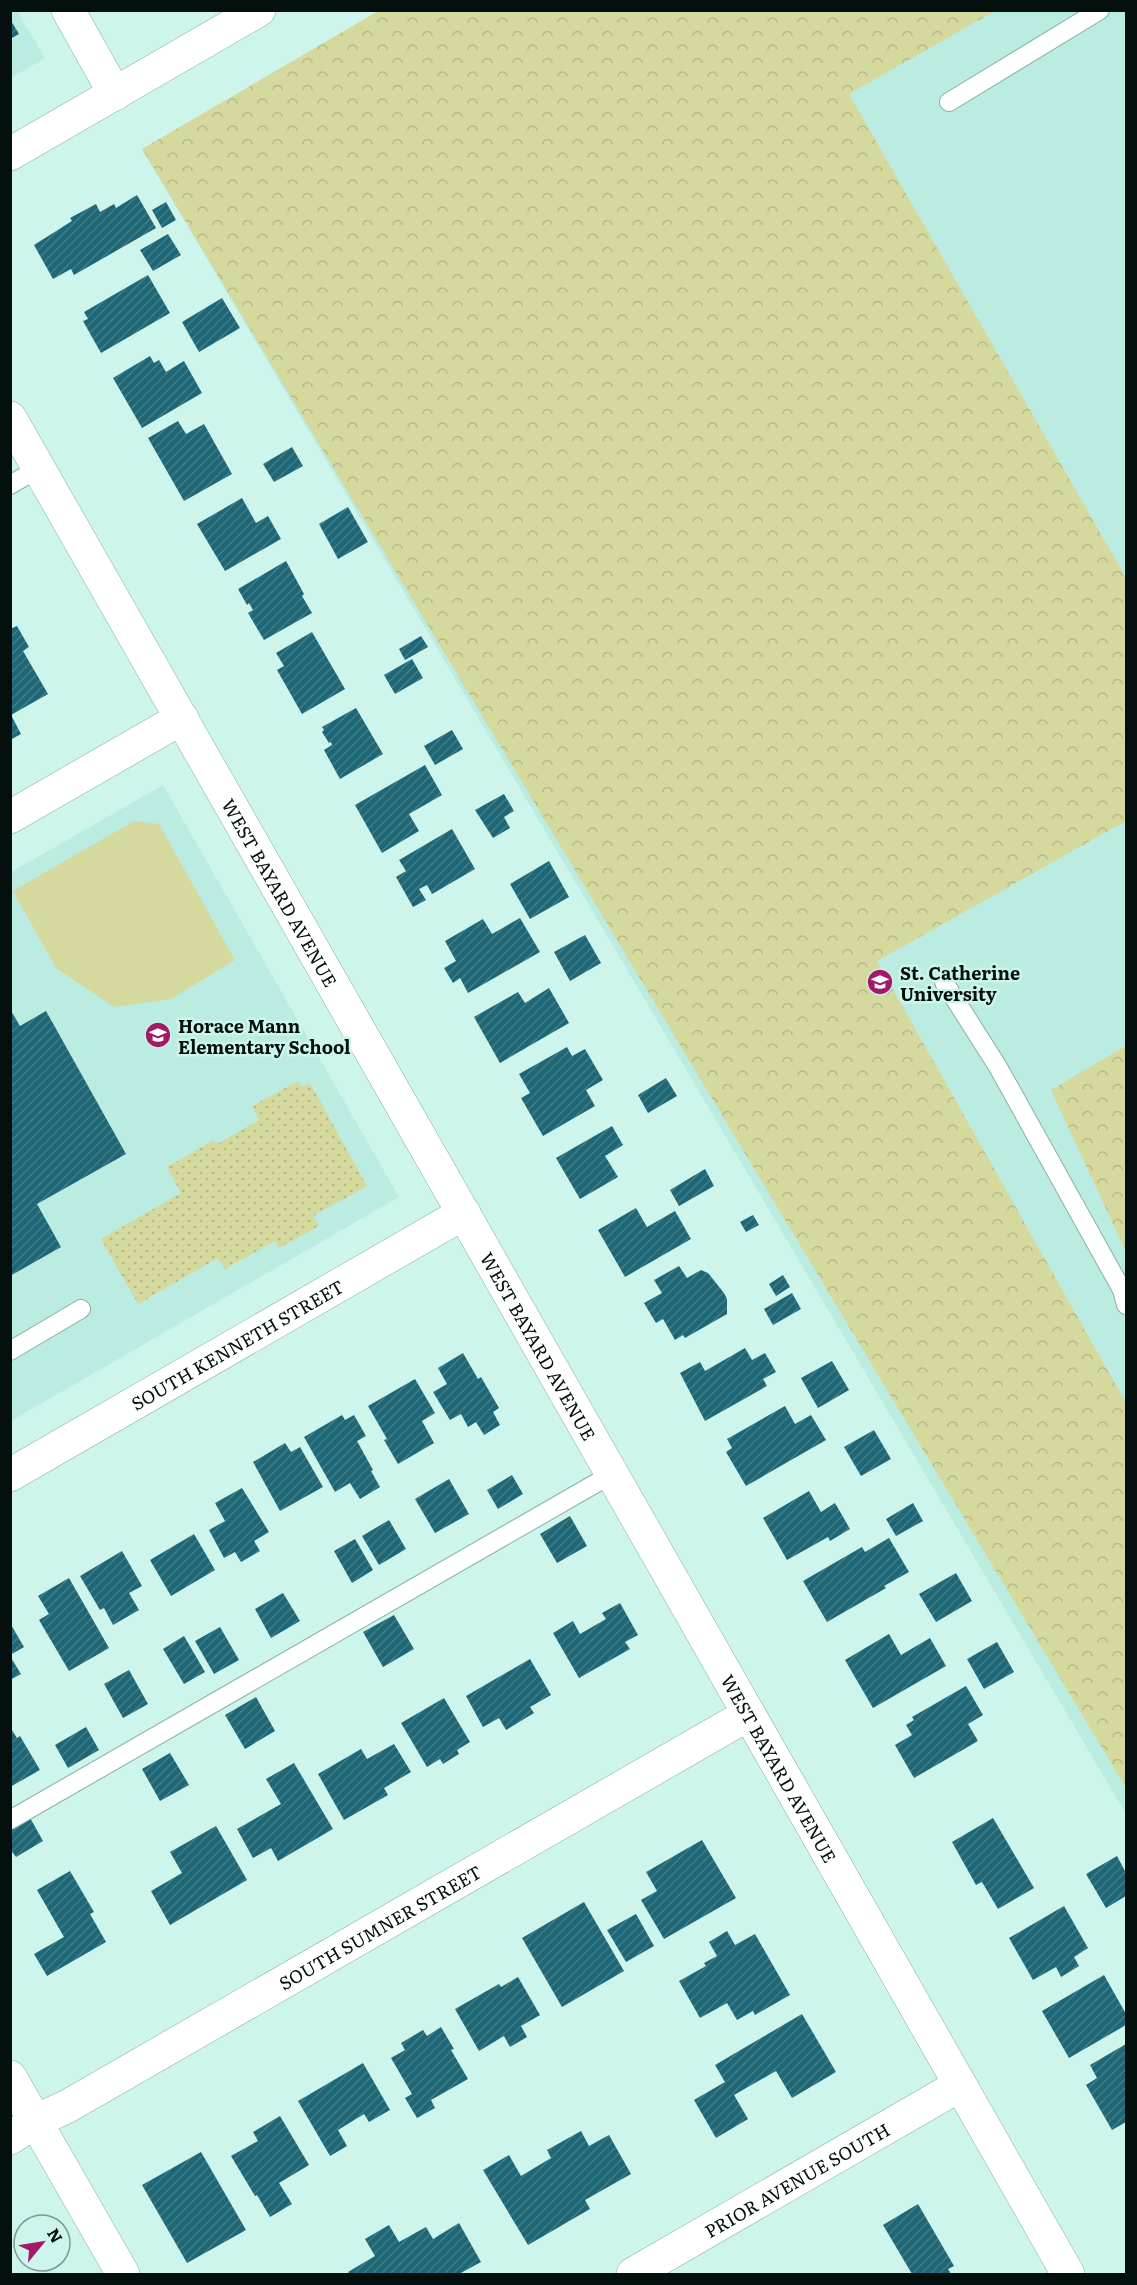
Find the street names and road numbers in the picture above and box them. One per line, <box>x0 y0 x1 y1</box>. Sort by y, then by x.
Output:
street label: WEST BAYARD AVENUE <box>216 793 345 992</box>
street label: WEST BAYARD AVENUE <box>474 1247 603 1445</box>
street label: SOUTH KENNETH STREET <box>126 1272 348 1416</box>
street label: WEST BAYARD AVENUE <box>715 1669 844 1867</box>
street label: SOUTH SUMNER STREET <box>273 1858 486 1996</box>
street label: PRIOR AVENUE SOUTH <box>699 2115 894 2244</box>

